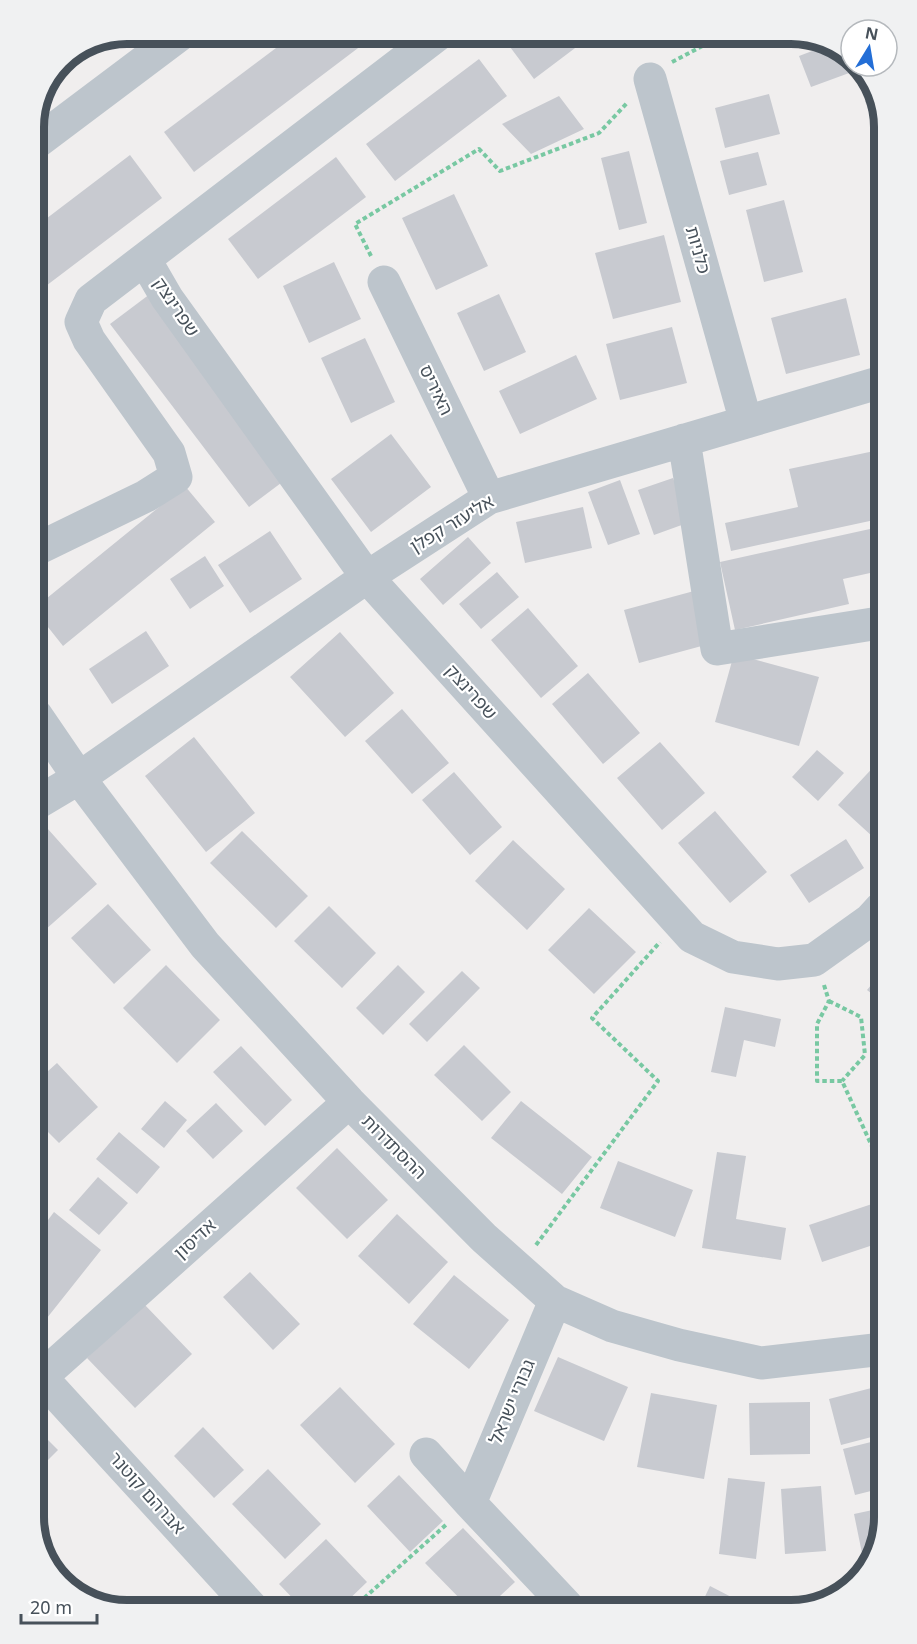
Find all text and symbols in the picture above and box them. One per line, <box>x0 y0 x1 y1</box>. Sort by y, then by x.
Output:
north arrow <box>839 18 899 78</box>
text: N <box>863 21 880 45</box>
street label: כלניות <box>681 223 717 276</box>
street label: שפרינצק <box>148 272 205 341</box>
street label: האיריס <box>414 360 459 419</box>
street label: אליעזר קפלן <box>405 489 498 558</box>
street label: שפרינצק <box>441 659 503 724</box>
street label: ההסתדרות <box>357 1109 432 1184</box>
street label: אדיסון <box>168 1213 221 1264</box>
street label: גבורי ישראל <box>482 1355 540 1448</box>
street label: אברהם קוטנר <box>104 1446 191 1539</box>
scale bar <box>21 1587 98 1625</box>
text: 20 m <box>30 1595 72 1619</box>

